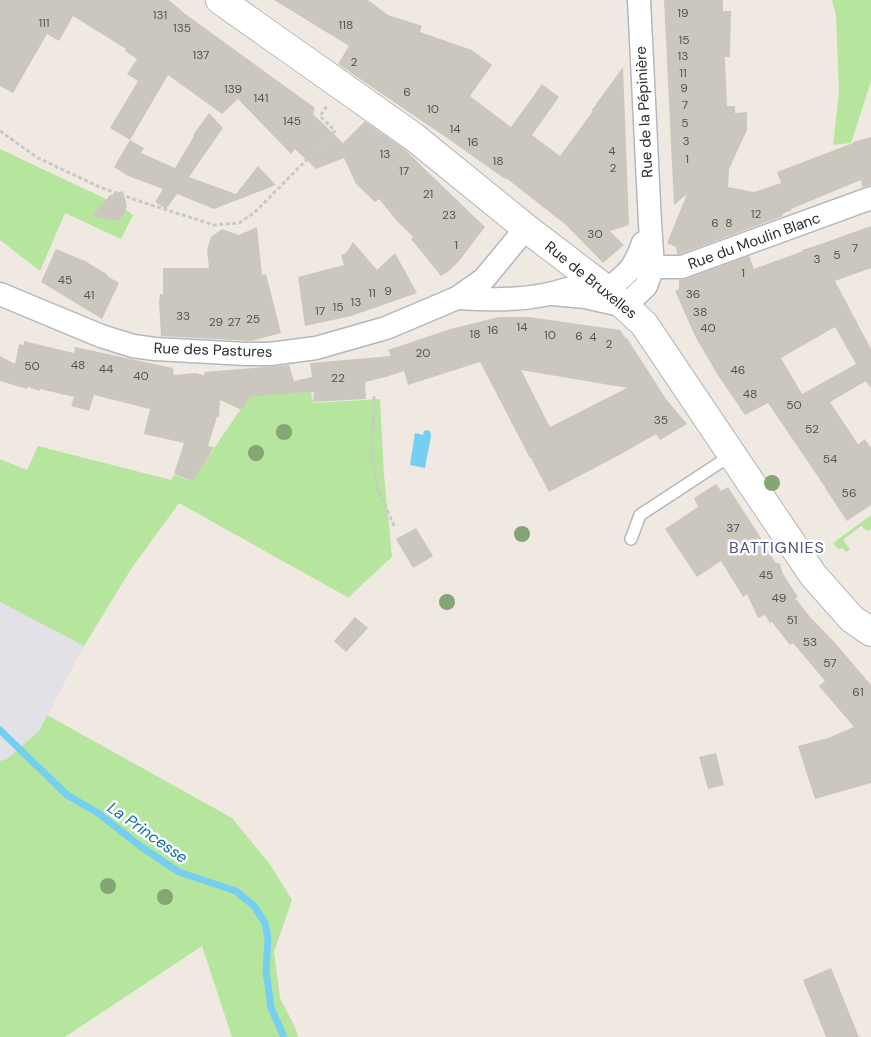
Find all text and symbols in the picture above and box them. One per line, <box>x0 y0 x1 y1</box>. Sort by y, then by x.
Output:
house number: 19 <box>677 5 689 21</box>
house number: 131 <box>153 7 167 23</box>
house number: 111 <box>38 15 50 31</box>
house number: 118 <box>339 17 353 33</box>
house number: 135 <box>173 20 191 36</box>
house number: 15 <box>678 32 690 48</box>
street label: Rue de la Pépinière <box>631 46 657 178</box>
house number: 137 <box>192 47 210 63</box>
house number: 13 <box>678 48 688 64</box>
house number: 2 <box>351 54 358 70</box>
house number: 11 <box>679 65 687 81</box>
house number: 9 <box>680 80 688 96</box>
house number: 139 <box>224 81 242 97</box>
house number: 6 <box>403 84 411 100</box>
house number: 141 <box>254 90 268 106</box>
house number: 7 <box>682 97 688 113</box>
house number: 10 <box>427 101 439 117</box>
house number: 145 <box>283 113 301 129</box>
house number: 5 <box>681 115 689 131</box>
house number: 14 <box>449 121 461 137</box>
house number: 3 <box>682 133 690 149</box>
house number: 16 <box>467 134 479 150</box>
house number: 4 <box>608 143 616 159</box>
house number: 13 <box>380 146 390 162</box>
house number: 1 <box>685 151 689 167</box>
house number: 18 <box>492 153 504 169</box>
house number: 2 <box>610 160 617 176</box>
house number: 17 <box>399 163 409 179</box>
house number: 21 <box>423 186 433 202</box>
house number: 12 <box>751 206 761 222</box>
house number: 23 <box>442 207 456 223</box>
street label: Rue du Moulin Blanc <box>685 208 823 274</box>
house number: 6 <box>711 215 719 231</box>
house number: 8 <box>725 215 733 231</box>
house number: 30 <box>587 226 603 242</box>
house number: 1 <box>454 237 458 253</box>
street label: Rue de Bruxelles <box>541 237 641 323</box>
house number: 7 <box>852 240 858 256</box>
house number: 5 <box>833 247 841 263</box>
house number: 3 <box>813 251 821 267</box>
house number: 1 <box>741 265 745 281</box>
house number: 45 <box>58 272 72 288</box>
house number: 9 <box>384 283 392 299</box>
house number: 11 <box>368 285 376 301</box>
house number: 36 <box>686 286 700 302</box>
house number: 41 <box>83 287 95 303</box>
house number: 13 <box>351 294 361 310</box>
house number: 15 <box>332 299 344 315</box>
house number: 17 <box>315 303 325 319</box>
house number: 38 <box>693 304 707 320</box>
house number: 33 <box>176 308 190 324</box>
house number: 25 <box>246 311 260 327</box>
house number: 29 <box>209 314 223 330</box>
house number: 27 <box>227 314 241 330</box>
house number: 14 <box>516 319 528 335</box>
house number: 40 <box>700 320 716 336</box>
house number: 16 <box>487 322 499 338</box>
house number: 18 <box>469 326 481 342</box>
house number: 10 <box>544 327 556 343</box>
house number: 6 <box>575 328 583 344</box>
house number: 4 <box>589 329 597 345</box>
house number: 2 <box>606 336 613 352</box>
street label: Rue des Pastures <box>153 338 273 362</box>
house number: 20 <box>415 345 431 361</box>
house number: 48 <box>71 357 85 373</box>
house number: 50 <box>24 358 40 374</box>
house number: 44 <box>99 361 113 377</box>
house number: 46 <box>731 362 745 378</box>
house number: 40 <box>133 368 149 384</box>
house number: 22 <box>331 370 345 386</box>
house number: 48 <box>743 386 757 402</box>
house number: 50 <box>786 397 802 413</box>
house number: 35 <box>654 412 668 428</box>
house number: 52 <box>805 421 819 437</box>
house number: 54 <box>823 451 837 467</box>
house number: 56 <box>842 485 856 501</box>
house number: 37 <box>726 520 740 536</box>
district label: BATTIGNIES <box>729 537 825 558</box>
house number: 45 <box>759 567 773 583</box>
house number: 49 <box>772 590 786 606</box>
house number: 51 <box>786 612 798 628</box>
house number: 53 <box>803 634 817 650</box>
house number: 57 <box>823 655 837 671</box>
house number: 61 <box>852 684 864 700</box>
water label: La Princesse <box>103 797 192 868</box>

